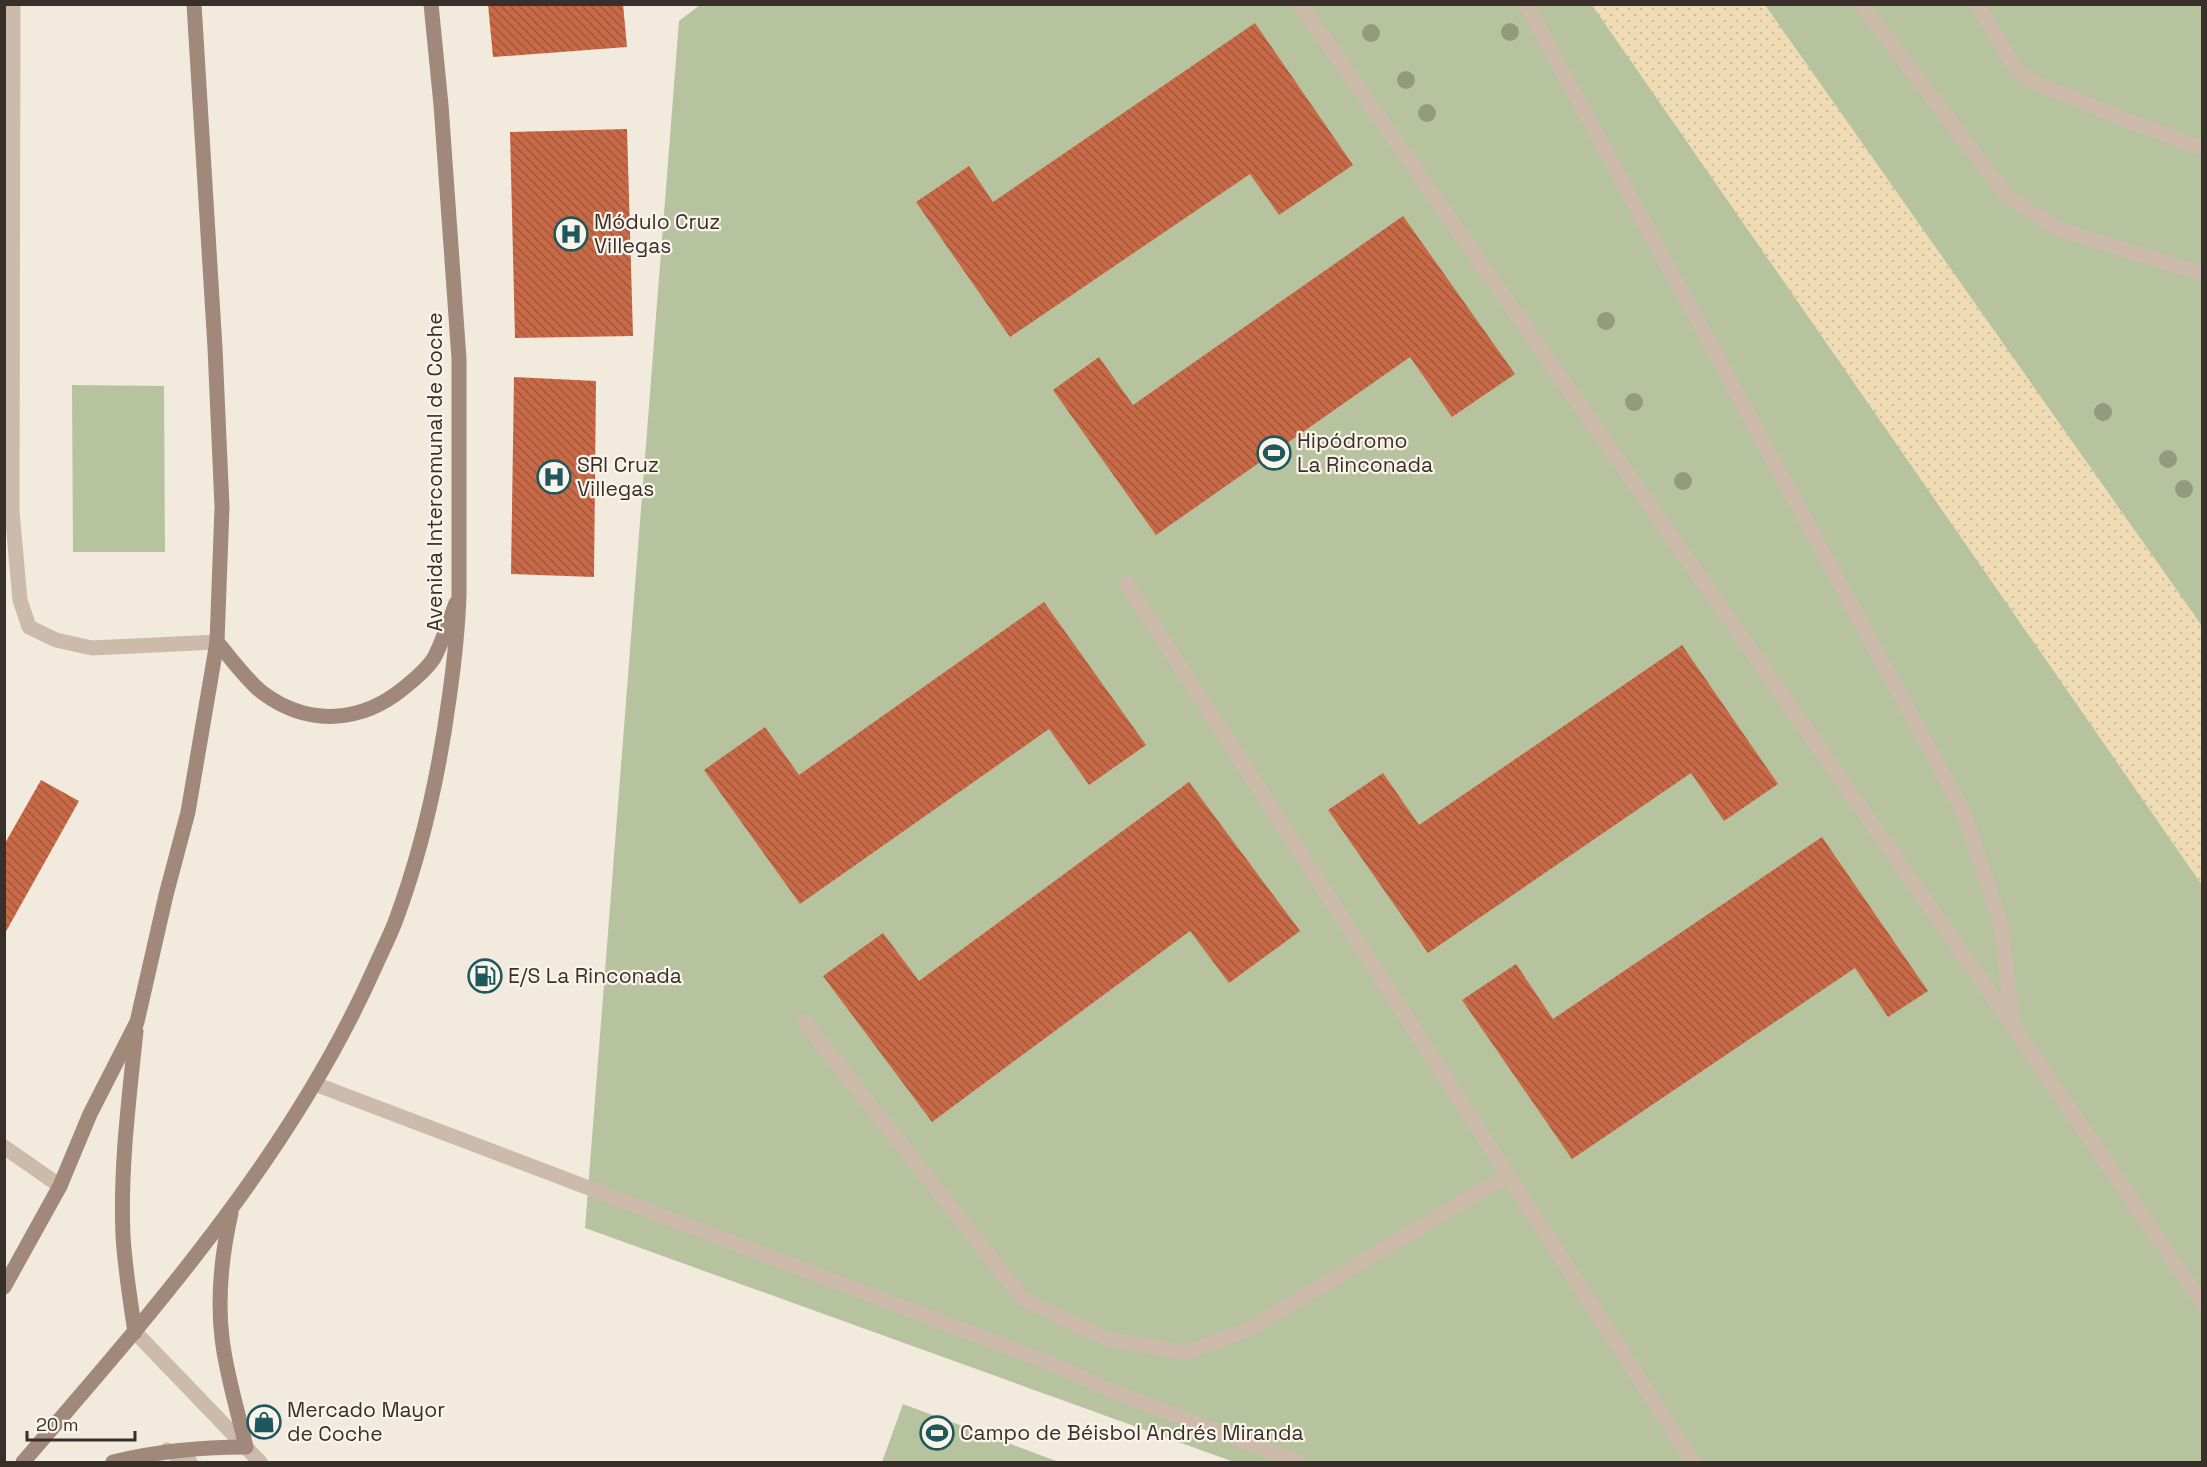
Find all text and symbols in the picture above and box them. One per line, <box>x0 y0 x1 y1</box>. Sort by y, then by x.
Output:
place label: Módulo Cruz Villegas <box>594 208 720 259</box>
hospital icon: Módulo Cruz Villegas <box>553 216 589 252</box>
street label: Avenida Intercomunal de Coche <box>421 312 448 632</box>
place label: Hipódromo La Rinconada <box>1297 427 1433 478</box>
sports icon: Hipódromo La Rinconada <box>1256 435 1292 471</box>
place label: SRI Cruz Villegas <box>577 451 659 502</box>
hospital icon: SRI Cruz Villegas <box>536 459 572 495</box>
fuel station icon: E/S La Rinconada <box>467 958 503 994</box>
place label: E/S La Rinconada <box>508 962 682 989</box>
place label: Mercado Mayor de Coche <box>287 1396 445 1447</box>
scale bar <box>27 1404 135 1442</box>
shop icon: Mercado Mayor de Coche <box>246 1404 282 1440</box>
text: 20 m <box>36 1413 79 1436</box>
sports icon: Campo de Béisbol Andrés Miranda <box>919 1415 955 1451</box>
place label: Campo de Béisbol Andrés Miranda <box>960 1419 1304 1446</box>

